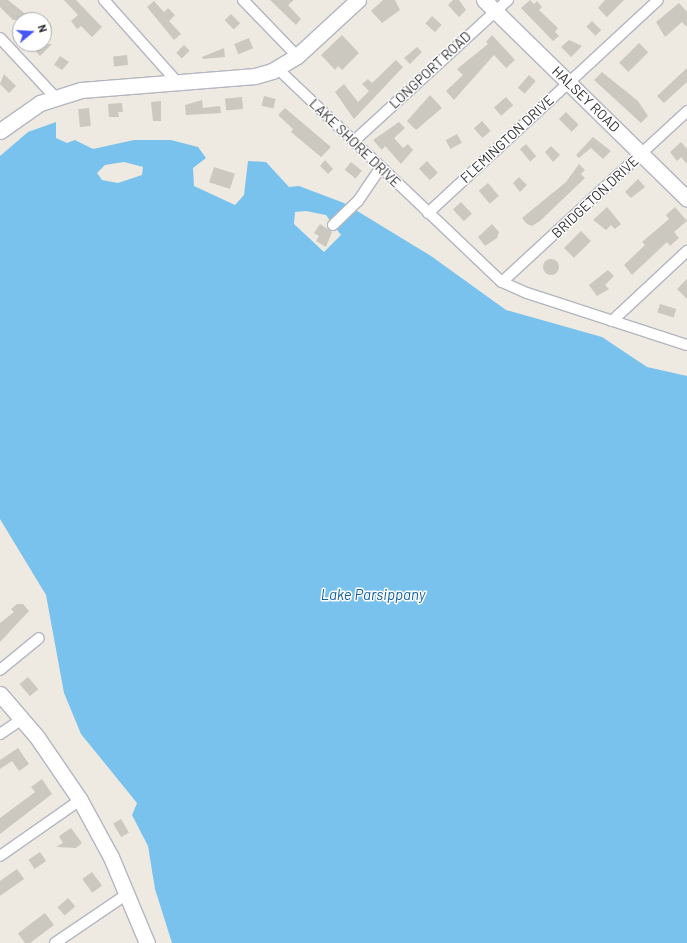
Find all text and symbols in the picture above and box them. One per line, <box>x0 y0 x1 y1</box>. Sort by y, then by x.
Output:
north arrow <box>12 12 52 52</box>
text: N <box>36 23 50 34</box>
street label: LONGPORT ROAD <box>386 28 474 112</box>
street label: HALSEY ROAD <box>549 63 623 135</box>
street label: FLEMINGTON DRIVE <box>457 91 557 187</box>
street label: LAKE SHORE DRIVE <box>306 95 404 191</box>
street label: BRIDGETON DRIVE <box>548 153 642 241</box>
water label: Lake Parsippany <box>321 586 425 604</box>

